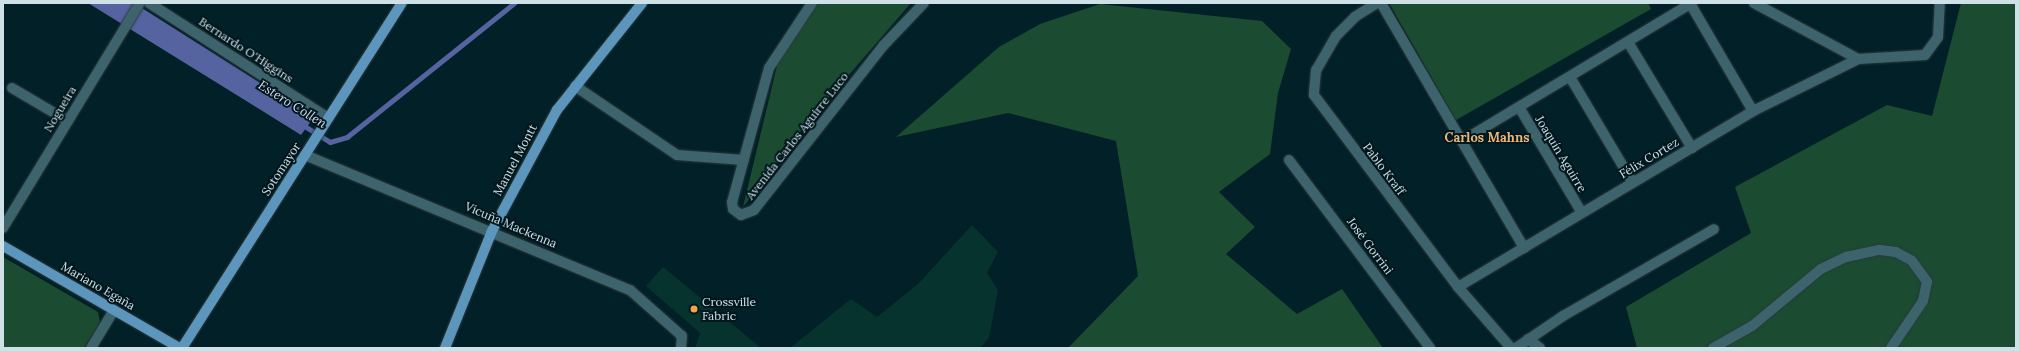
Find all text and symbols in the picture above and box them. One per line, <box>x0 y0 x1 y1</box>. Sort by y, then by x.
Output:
street label: Bernardo O'Higgins <box>196 14 296 86</box>
street label: Avenida Carlos Aguirre Luco <box>743 69 851 203</box>
water label: Estero Collen <box>255 78 329 132</box>
street label: Nogueira <box>41 83 79 135</box>
street label: Joaquín Aguirre <box>1532 113 1590 195</box>
street label: Manuel Montt <box>490 122 540 198</box>
district label: Carlos Mahns <box>1444 130 1530 146</box>
street label: Félix Cortez <box>1617 135 1681 181</box>
street label: Sotomayor <box>258 140 304 198</box>
street label: Pablo Kraff <box>1360 140 1408 198</box>
street label: Vicuña Mackenna <box>463 199 559 251</box>
street label: José Gorrini <box>1344 215 1396 277</box>
street label: Mariano Egaña <box>58 259 138 313</box>
place label: Crossville Fabric <box>702 295 756 323</box>
marker: Crossville Fabric <box>689 304 699 314</box>

